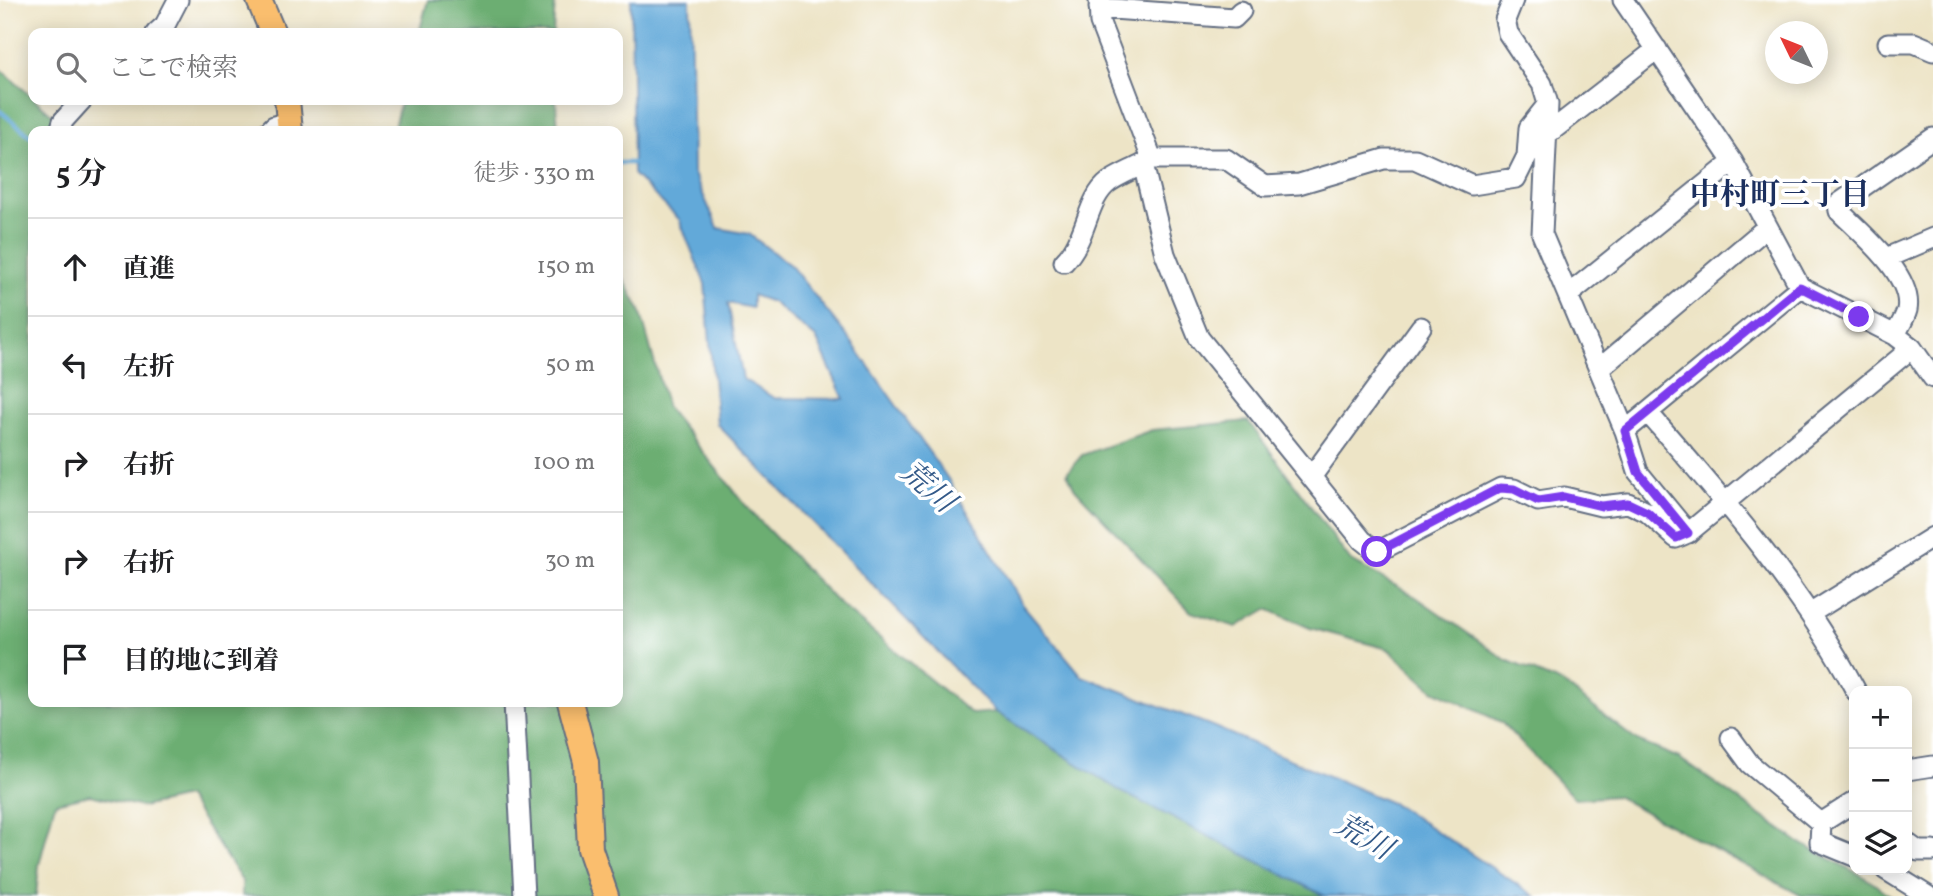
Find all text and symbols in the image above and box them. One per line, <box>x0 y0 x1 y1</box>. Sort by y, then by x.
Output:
north arrow <box>1765 21 1828 84</box>
search box <box>28 28 623 105</box>
icon: search <box>52 48 90 86</box>
text: ここで検索 <box>108 51 238 87</box>
text: 5 分 <box>56 154 106 196</box>
text: 徒歩 · 330 m <box>474 158 595 190</box>
district label: 中村町三丁目 <box>1690 175 1870 217</box>
icon: ahead <box>56 248 94 286</box>
text: 150 m <box>537 251 595 283</box>
text: 直進 <box>123 252 175 288</box>
route end <box>1843 301 1874 332</box>
icon: left <box>56 346 94 384</box>
text: 50 m <box>546 349 595 381</box>
text: 左折 <box>123 350 175 386</box>
icon: right <box>56 444 94 482</box>
text: 100 m <box>533 447 595 479</box>
text: 右折 <box>123 448 175 484</box>
water label: 荒川 <box>891 452 966 525</box>
route start <box>1361 536 1392 567</box>
icon: right <box>56 542 94 580</box>
text: 30 m <box>545 545 595 577</box>
text: 右折 <box>123 546 175 582</box>
icon: arrive <box>56 640 94 678</box>
text: 目的地に到着 <box>123 644 279 680</box>
map controls <box>1849 686 1912 875</box>
button: + <box>1849 686 1912 749</box>
button: − <box>1849 749 1912 812</box>
water label: 荒川 <box>1327 805 1402 873</box>
button: layers <box>1849 812 1912 875</box>

